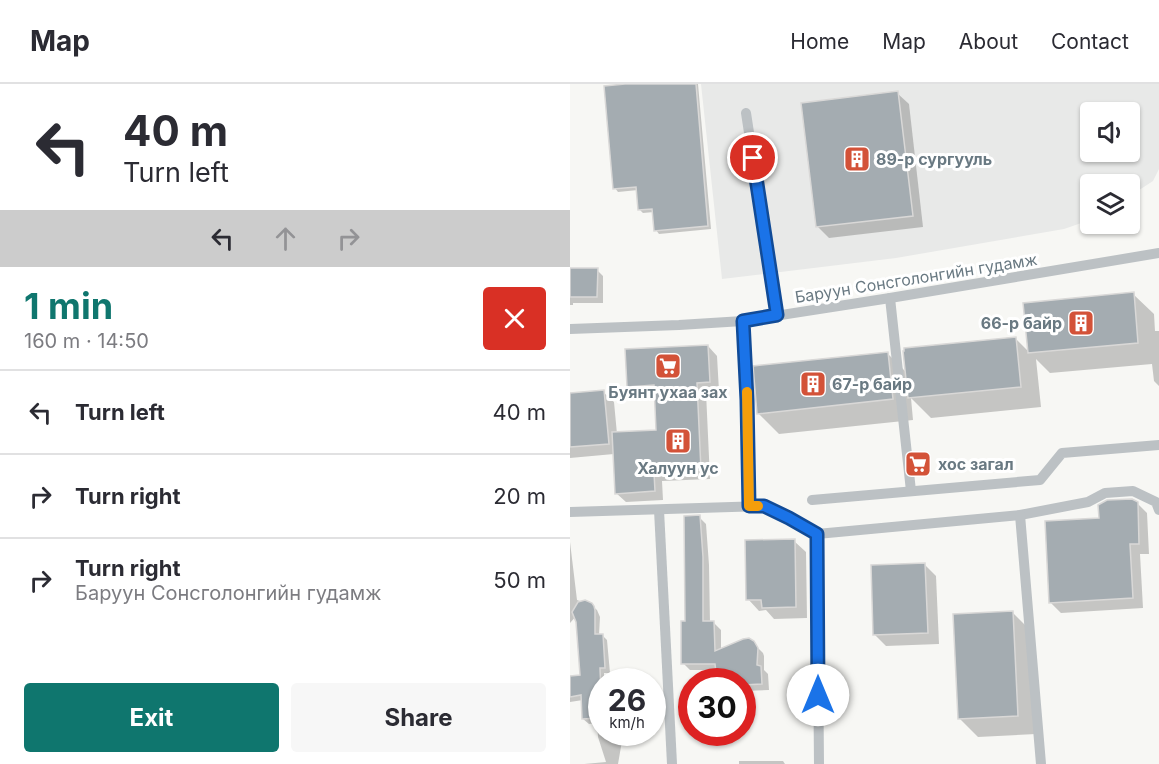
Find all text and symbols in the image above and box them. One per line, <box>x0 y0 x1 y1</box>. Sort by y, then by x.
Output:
text: Map <box>30 24 90 58</box>
text: Home <box>790 29 849 54</box>
text: Map <box>882 29 926 54</box>
text: About <box>959 29 1018 54</box>
text: Contact <box>1051 29 1129 54</box>
map controls <box>1080 102 1140 234</box>
button: sound <box>1080 102 1140 162</box>
text: 40 m <box>123 105 228 156</box>
icon: left <box>24 108 102 186</box>
pin <box>727 132 778 183</box>
icon: arrive <box>736 141 769 174</box>
building icon: 89-р сургууль <box>842 144 872 174</box>
place label: 89-р сургууль <box>876 149 992 169</box>
text: Turn left <box>123 156 229 189</box>
button: layers <box>1080 174 1140 234</box>
icon: left <box>206 222 239 255</box>
icon: ahead <box>269 222 302 255</box>
icon: right <box>332 222 365 255</box>
street label: Баруун Сонсголонгийн гудамж <box>793 249 1039 307</box>
text: 1 min <box>24 284 113 328</box>
button: close <box>483 287 546 350</box>
building icon: 66-р байр <box>1066 308 1096 338</box>
place label: 66-р байр <box>981 313 1062 333</box>
text: 160 m · 14:50 <box>24 329 149 353</box>
supermarket icon: Буянт ухаа зах <box>653 351 683 381</box>
building icon: 67-р байр <box>798 369 828 399</box>
place label: 67-р байр <box>832 374 912 394</box>
place label: Буянт ухаа зах <box>608 382 728 402</box>
icon: left <box>24 396 57 429</box>
text: Turn left <box>75 399 165 425</box>
text: 40 m <box>492 399 546 425</box>
building icon: Халуун ус <box>663 426 693 456</box>
supermarket icon: хос загал <box>903 449 933 479</box>
place label: хос загал <box>938 454 1014 474</box>
place label: Халуун ус <box>637 458 719 478</box>
icon: right <box>24 480 57 513</box>
text: Turn right <box>75 483 181 509</box>
text: 20 m <box>493 483 546 509</box>
text: Turn right <box>75 555 181 581</box>
icon: right <box>24 564 57 597</box>
text: 50 m <box>493 567 546 593</box>
text: Баруун Сонсголонгийн гудамж <box>75 581 381 605</box>
position arrow <box>786 663 850 727</box>
speed limit sign: 30 <box>678 668 756 746</box>
text: 26 <box>608 682 646 718</box>
button: Exit <box>24 683 279 752</box>
button: Share <box>291 683 546 752</box>
text: km/h <box>609 713 645 732</box>

